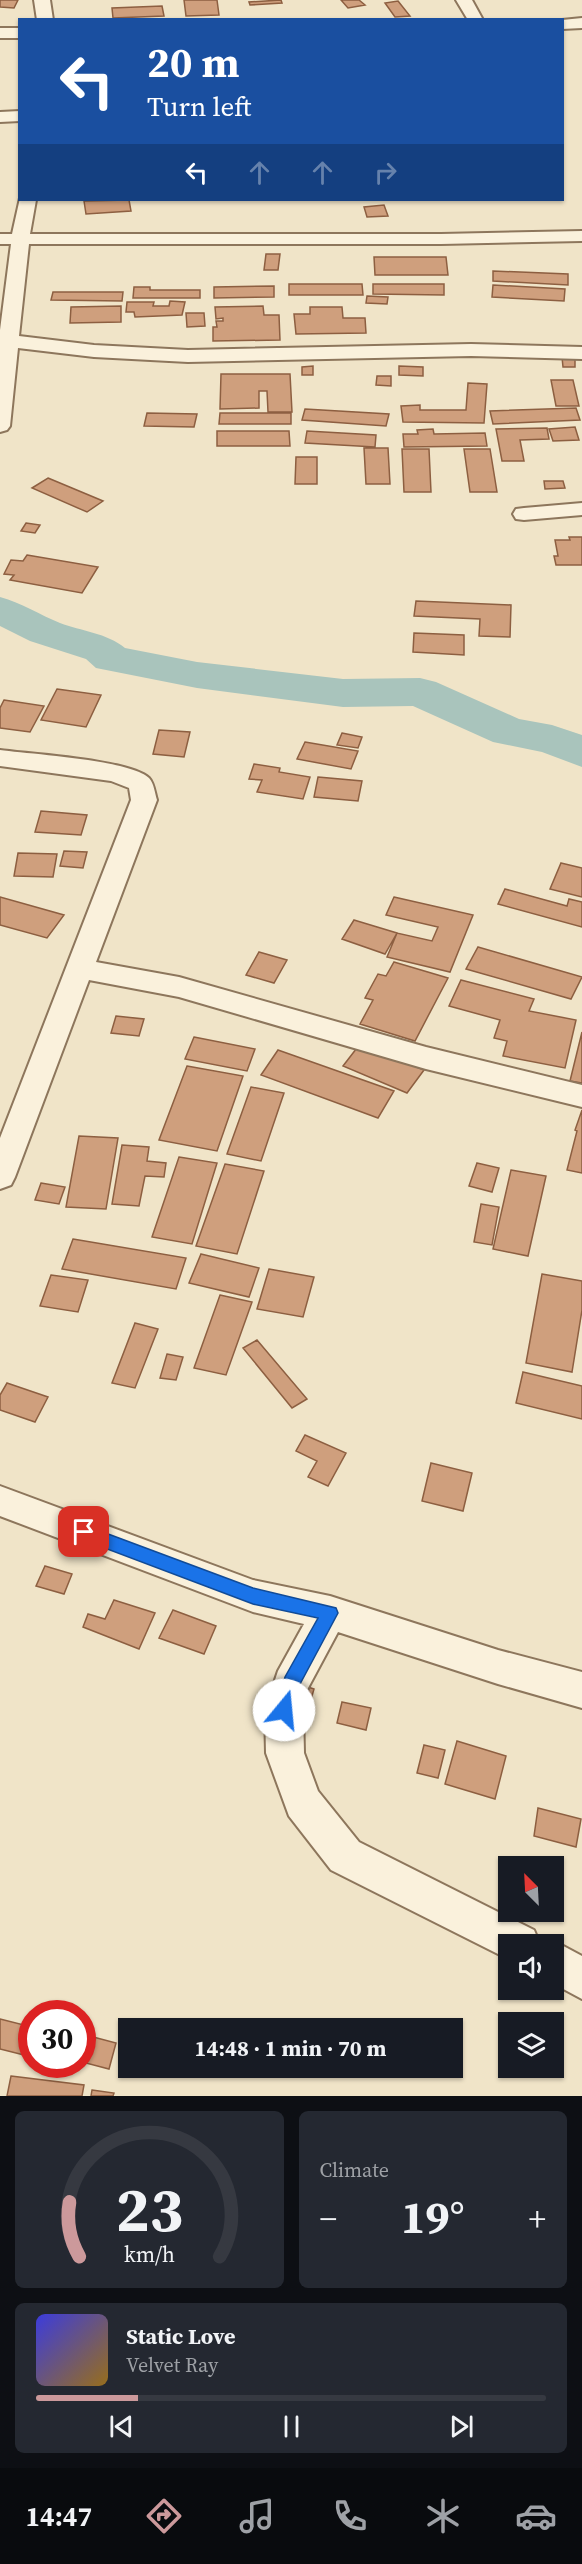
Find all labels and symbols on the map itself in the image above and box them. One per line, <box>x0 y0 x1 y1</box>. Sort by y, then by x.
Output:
pin <box>58 1506 109 1557</box>
position arrow <box>252 1678 316 1742</box>
north arrow <box>498 1856 564 1922</box>
speed limit sign: 30 <box>18 2000 96 2078</box>

